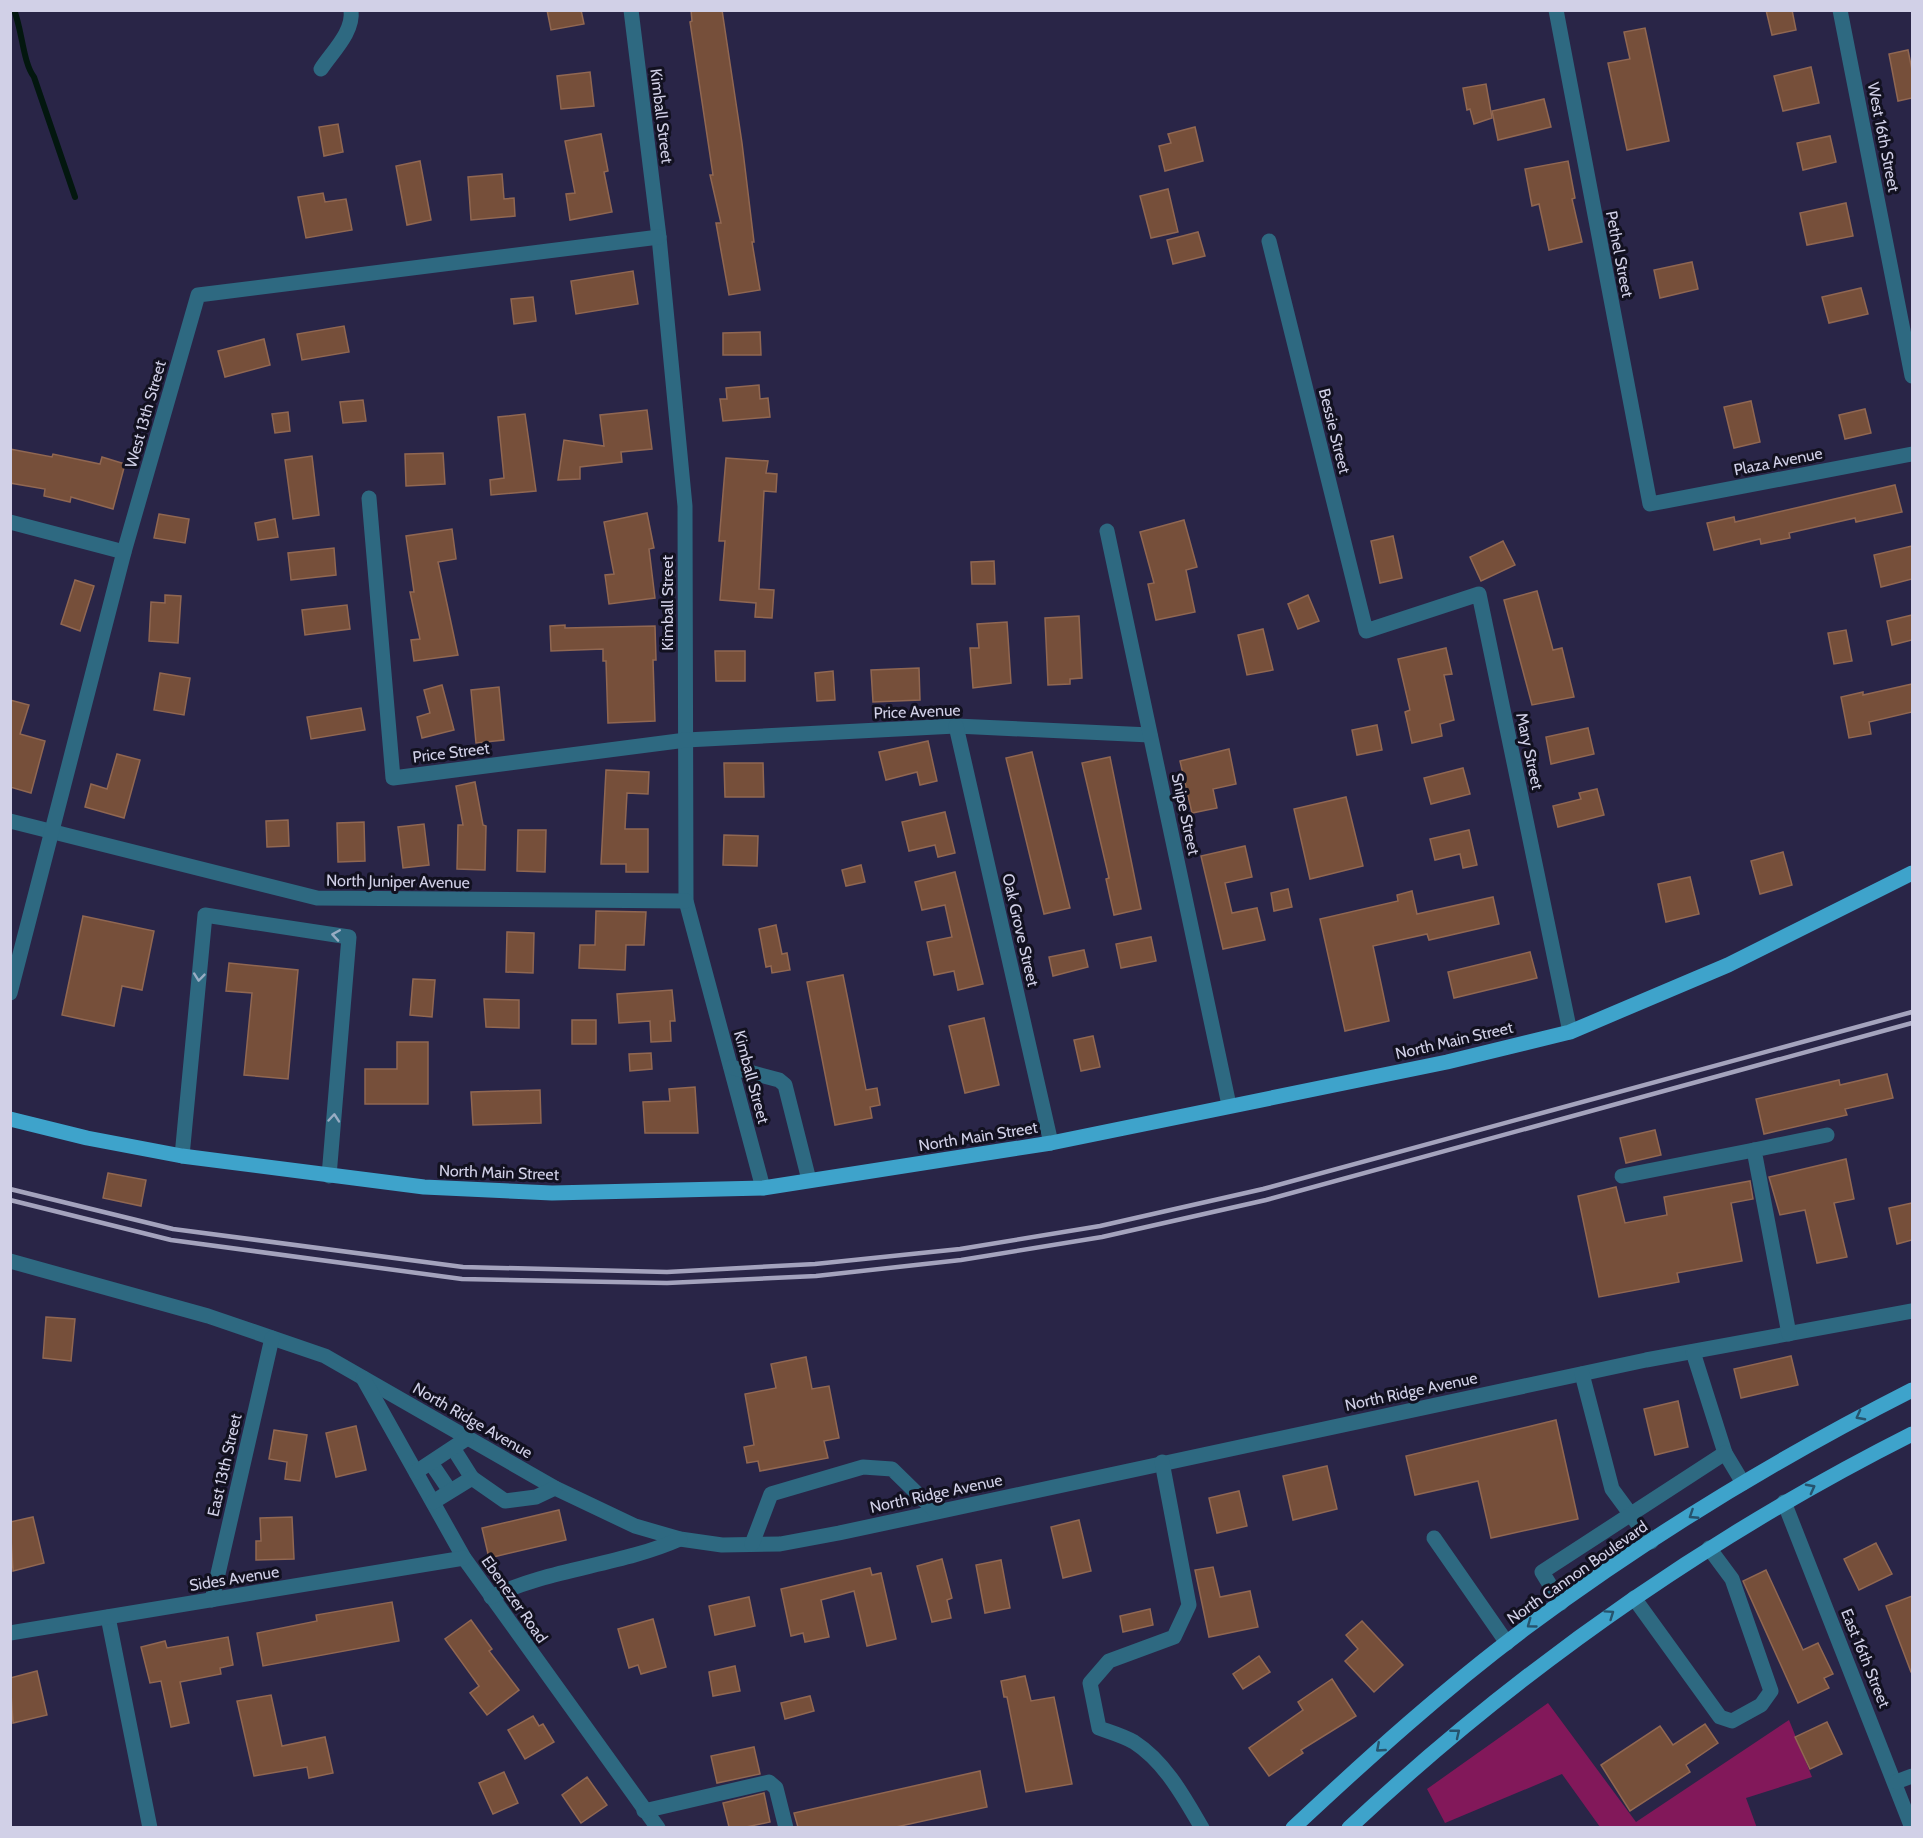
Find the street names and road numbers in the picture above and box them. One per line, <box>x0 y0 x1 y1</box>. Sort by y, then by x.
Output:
street label: Kimball Street <box>646 67 677 165</box>
street label: West 16th Street <box>1864 81 1904 194</box>
street label: Pethel Street <box>1602 209 1637 300</box>
street label: West 13th Street <box>121 358 170 470</box>
street label: Bessie Street <box>1315 386 1354 476</box>
street label: Plaza Avenue <box>1732 444 1824 479</box>
street label: Kimball Street <box>658 555 677 651</box>
street label: Price Avenue <box>873 700 961 723</box>
street label: Mary Street <box>1512 711 1547 792</box>
street label: Price Street <box>411 738 491 767</box>
street label: Snipe Street <box>1168 771 1204 857</box>
street label: North Juniper Avenue <box>326 871 470 892</box>
street label: Oak Grove Street <box>998 872 1043 989</box>
street label: North Main Street <box>1393 1018 1515 1063</box>
street label: Kimball Street <box>730 1028 773 1126</box>
street label: North Main Street <box>917 1118 1040 1155</box>
street label: North Main Street <box>439 1161 560 1184</box>
street label: North Ridge Avenue <box>1343 1368 1479 1415</box>
street label: North Ridge Avenue <box>410 1378 536 1462</box>
street label: East 13th Street <box>203 1411 246 1518</box>
street label: North Ridge Avenue <box>868 1470 1004 1517</box>
street label: North Cannon Boulevard <box>1503 1517 1651 1628</box>
street label: Ebenezer Road <box>478 1552 552 1647</box>
street label: Sides Avenue <box>188 1562 280 1595</box>
street label: East 16th Street <box>1837 1606 1894 1711</box>

